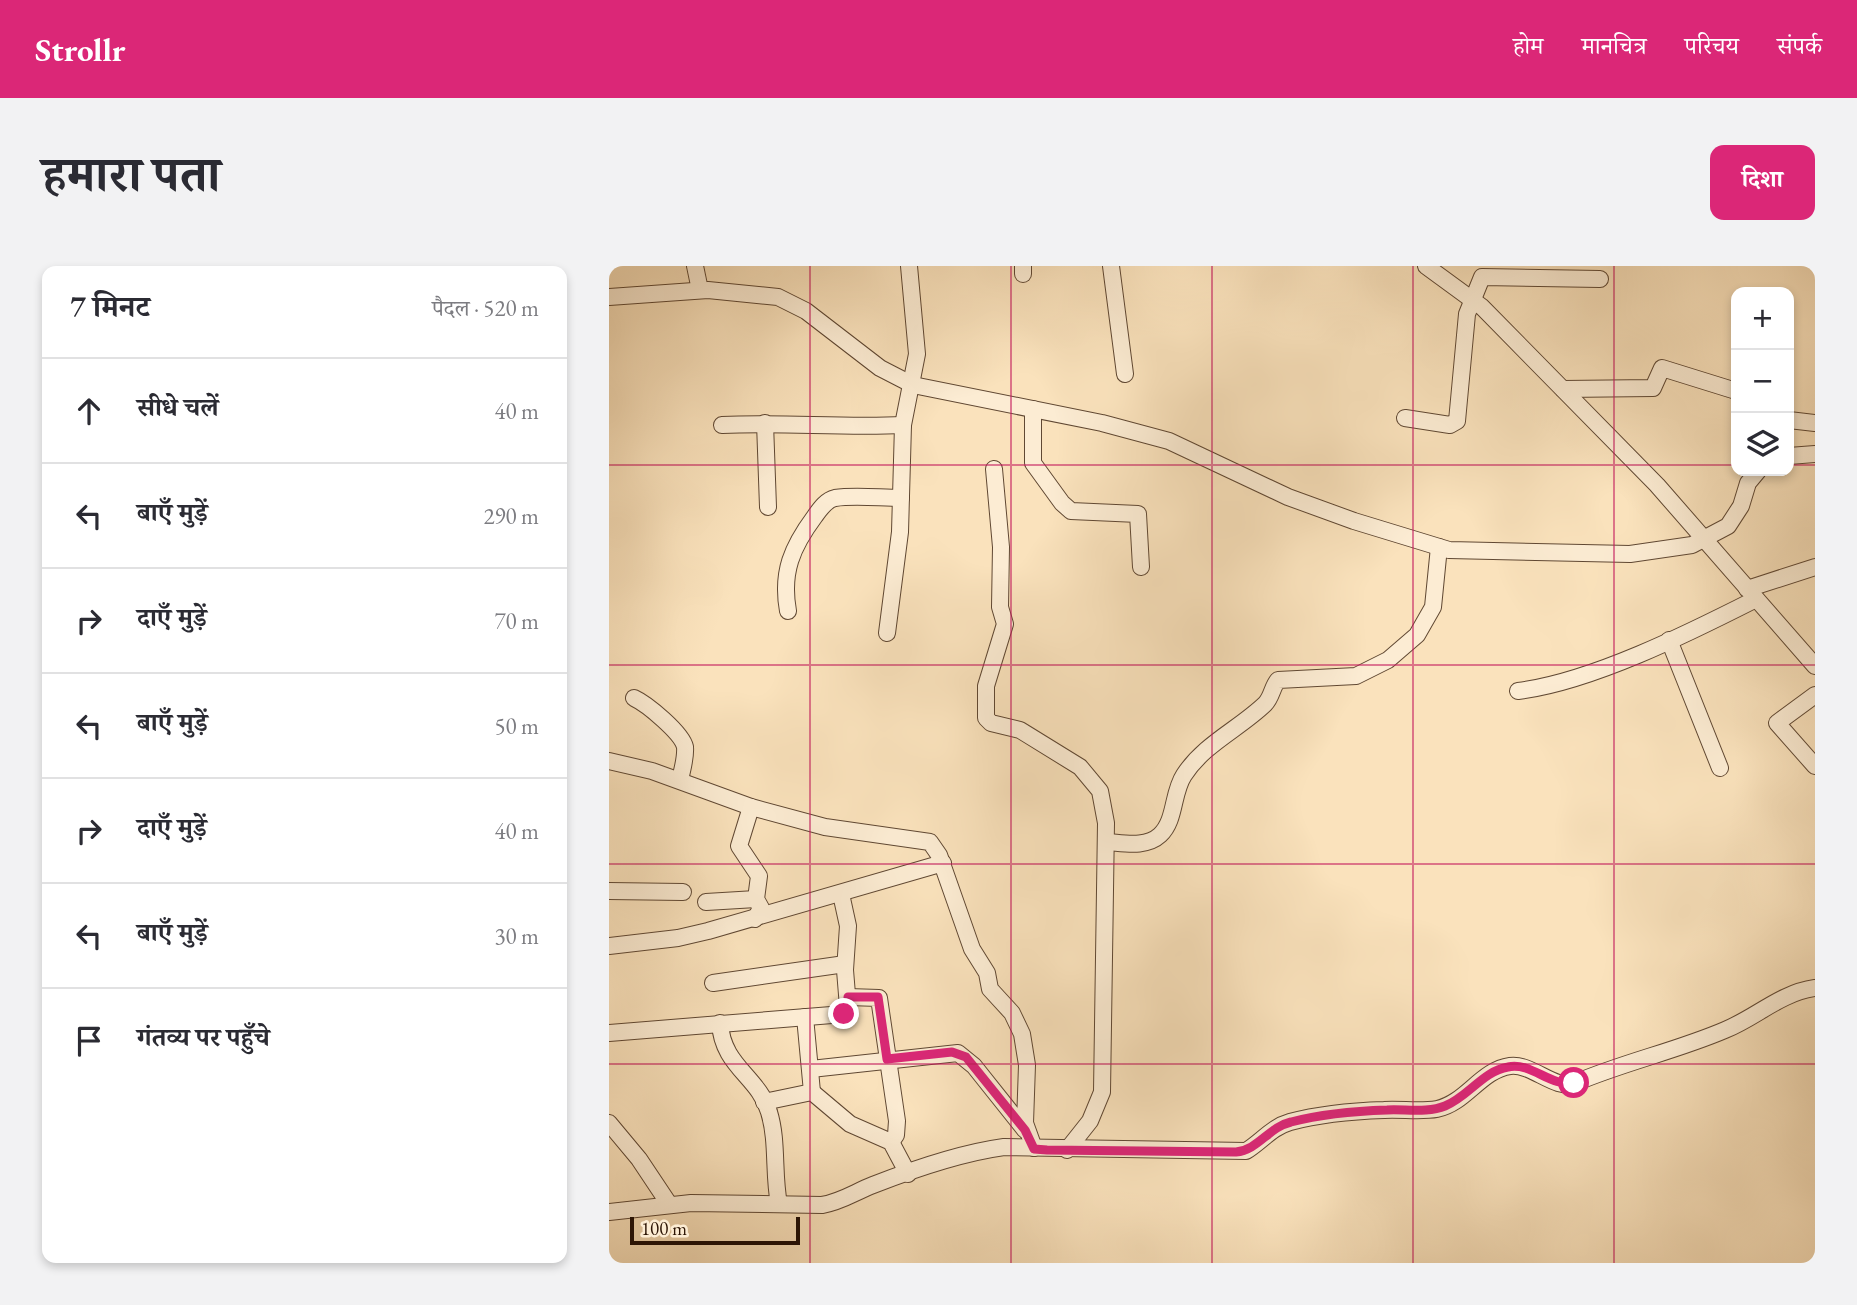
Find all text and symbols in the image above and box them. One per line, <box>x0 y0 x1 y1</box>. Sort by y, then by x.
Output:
text: Strollr <box>35 28 126 71</box>
text: होम <box>1513 30 1543 61</box>
text: मानचित्र <box>1581 30 1647 61</box>
text: परिचय <box>1685 30 1739 61</box>
text: संपर्क <box>1777 30 1822 61</box>
text: हमारा पता <box>42 142 220 206</box>
button: दिशा <box>1710 145 1815 220</box>
text: 7 मिनट <box>70 287 150 326</box>
map controls <box>1731 287 1794 476</box>
button: + <box>1731 287 1794 350</box>
text: पैदल · 520 m <box>432 293 539 323</box>
button: − <box>1731 350 1794 413</box>
text: सीधे चलें <box>137 390 219 424</box>
icon: ahead <box>70 392 108 430</box>
text: 40 m <box>494 396 539 426</box>
button: layers <box>1731 413 1794 476</box>
text: बाएँ मुड़ें <box>137 495 208 529</box>
icon: left <box>70 497 108 535</box>
text: 290 m <box>483 501 539 531</box>
text: दाएँ मुड़ें <box>137 600 207 634</box>
icon: right <box>70 602 108 640</box>
text: 70 m <box>494 606 539 636</box>
text: बाएँ मुड़ें <box>137 705 208 739</box>
icon: left <box>70 707 108 745</box>
text: 50 m <box>494 711 539 741</box>
text: दाएँ मुड़ें <box>137 810 207 844</box>
icon: right <box>70 812 108 850</box>
text: 40 m <box>494 816 539 846</box>
text: बाएँ मुड़ें <box>137 915 208 949</box>
icon: left <box>70 917 108 955</box>
text: 30 m <box>494 921 539 951</box>
route end <box>828 998 859 1029</box>
text: गंतव्य पर पहुँचे <box>137 1020 270 1054</box>
icon: arrive <box>70 1022 108 1060</box>
route start <box>1558 1067 1589 1098</box>
scale bar <box>630 1214 800 1246</box>
text: 100 m <box>641 1216 687 1241</box>

